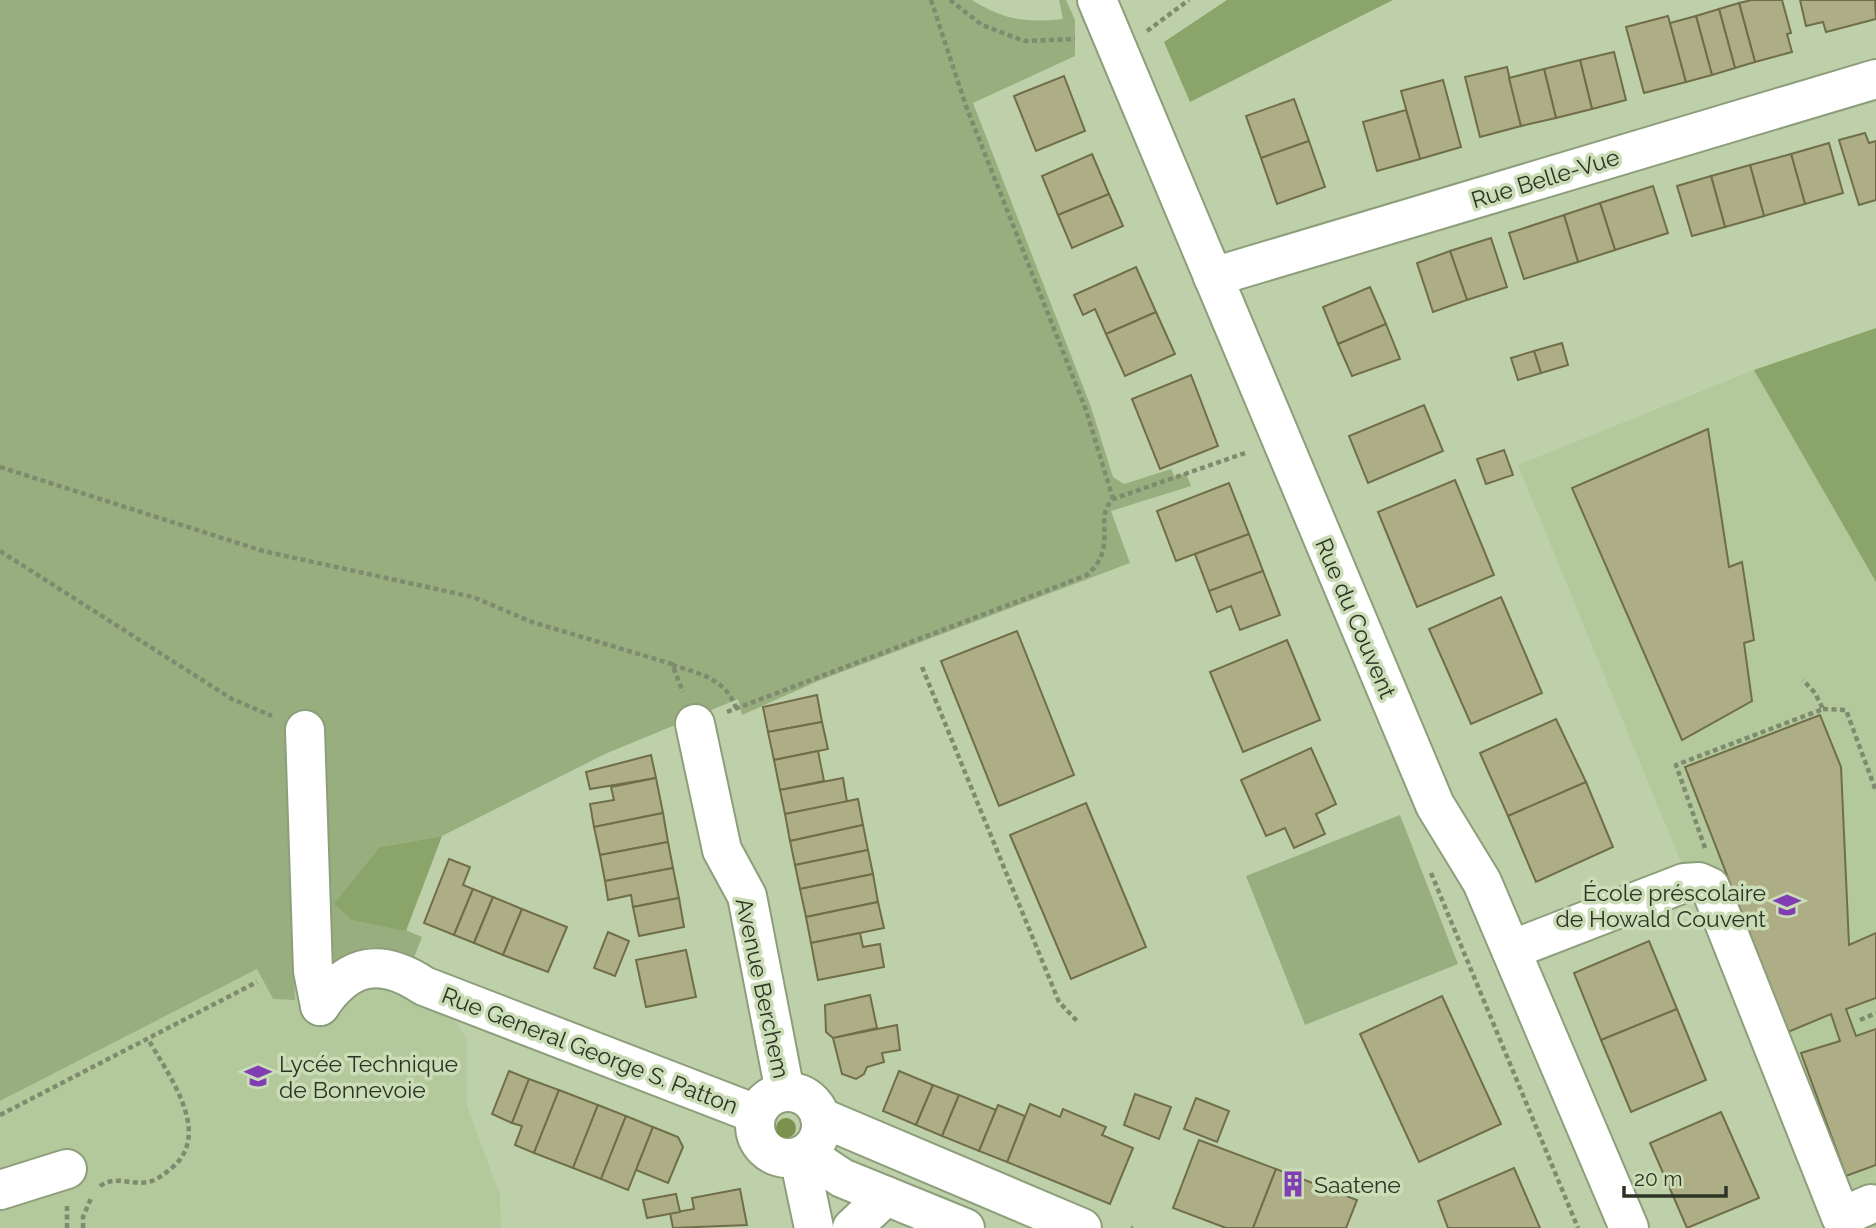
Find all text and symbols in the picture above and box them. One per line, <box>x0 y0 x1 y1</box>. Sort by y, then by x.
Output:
street label: Rue Belle-Vue <box>1468 143 1622 213</box>
street label: Rue du Couvent <box>1310 534 1402 702</box>
place label: École préscolaire de Howald Couvent <box>1555 879 1766 932</box>
school or university icon: École préscolaire de Howald Couvent <box>1772 890 1802 920</box>
street label: Avenue Berchem <box>731 895 795 1081</box>
street label: Rue General George S. Patton <box>438 981 742 1119</box>
place label: Lycée Technique de Bonnevoie <box>279 1050 458 1103</box>
school or university icon: Lycée Technique de Bonnevoie <box>243 1061 273 1091</box>
scale bar <box>1624 1154 1726 1198</box>
text: 20 m <box>1634 1166 1682 1191</box>
building icon: Saatene <box>1278 1169 1308 1199</box>
place label: Saatene <box>1314 1171 1401 1198</box>

